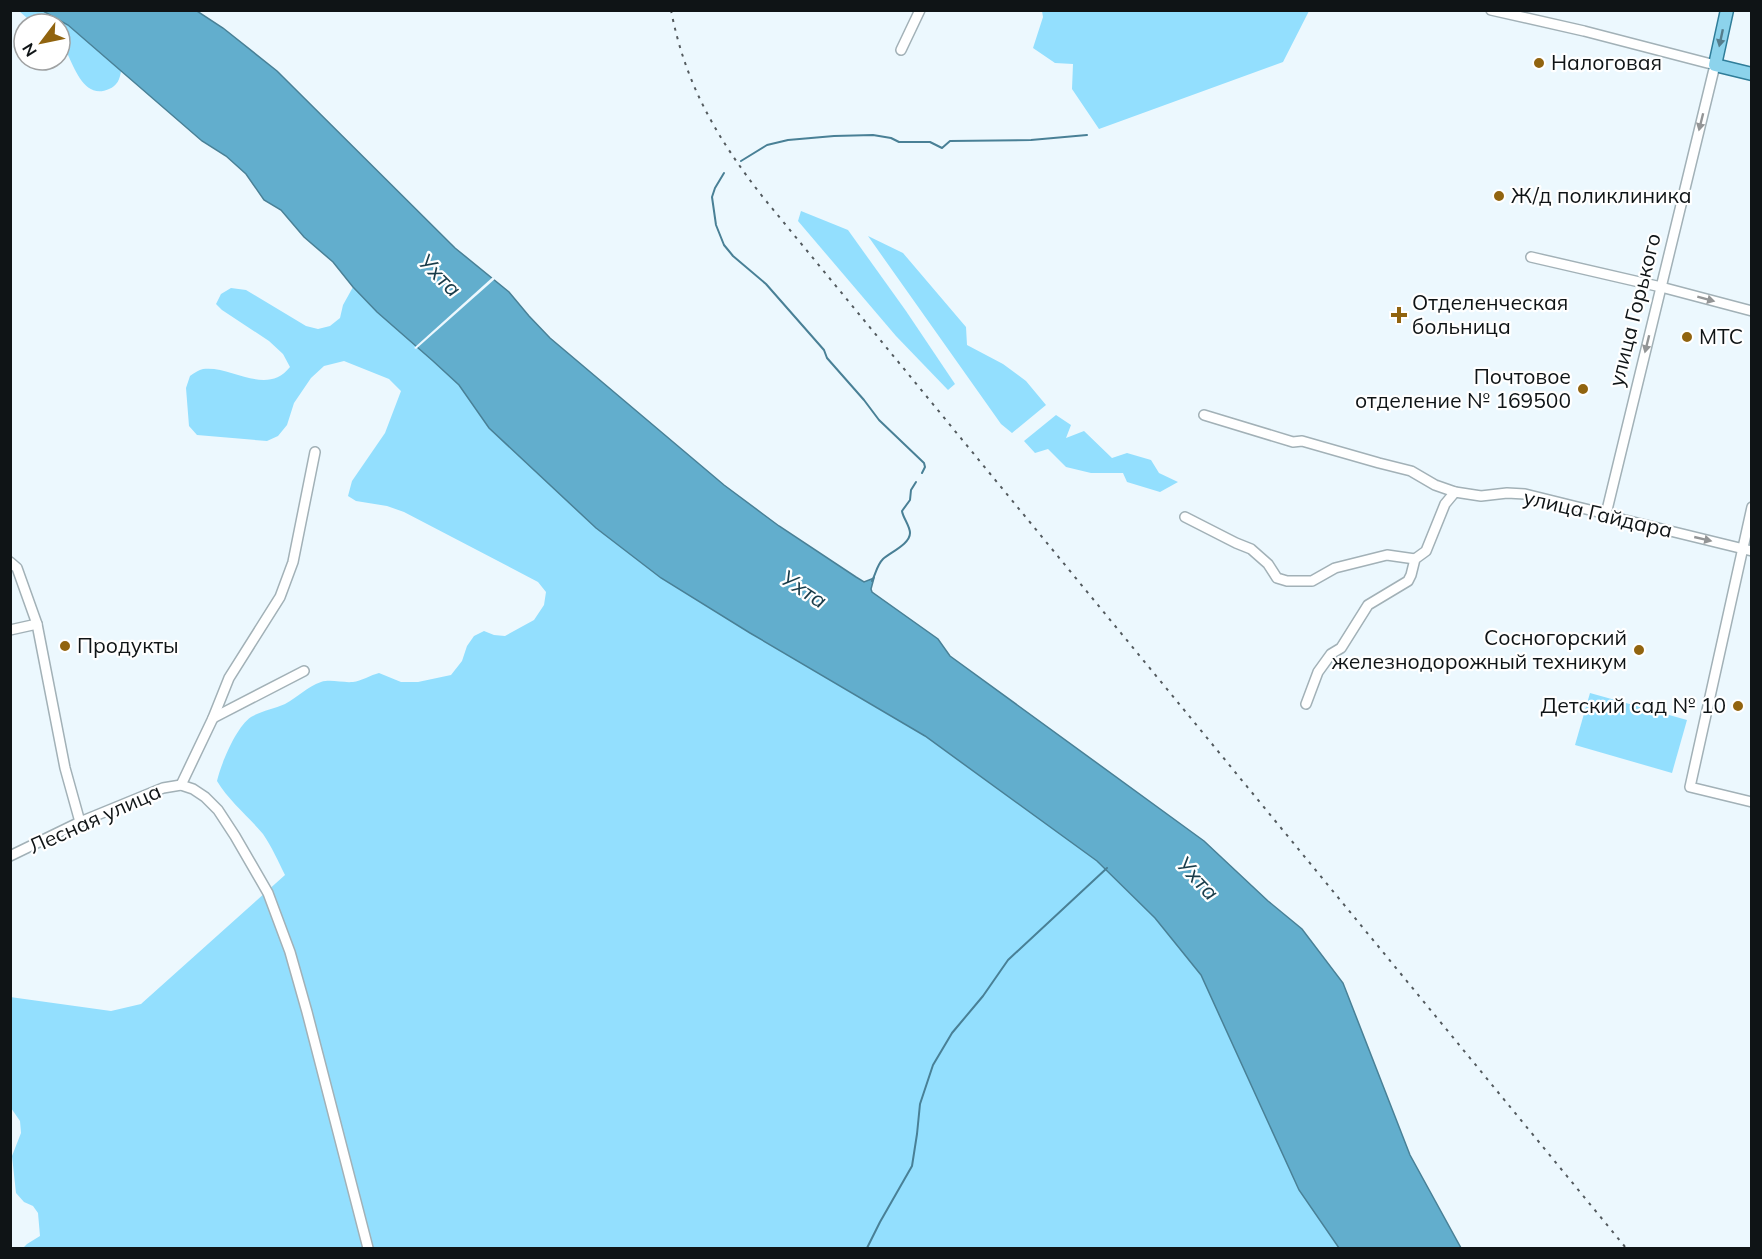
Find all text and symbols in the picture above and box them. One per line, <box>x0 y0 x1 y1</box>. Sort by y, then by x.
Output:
north arrow <box>12 12 72 72</box>
one-way arrow <box>1716 29 1726 47</box>
text: N <box>18 40 41 60</box>
place label: Налоговая <box>1551 49 1662 75</box>
marker: Налоговая <box>1532 56 1546 70</box>
one-way arrow <box>1696 113 1706 131</box>
place label: Ж/д поликлиника <box>1511 182 1692 208</box>
marker: Ж/д поликлиника <box>1492 189 1506 203</box>
street label: улица Горького <box>1602 230 1666 389</box>
water label: Ухта <box>412 247 468 303</box>
place label: Отделенческая больница <box>1412 289 1568 339</box>
one-way arrow <box>1697 295 1715 304</box>
marker: Отделенческая больница <box>1390 306 1408 324</box>
place label: МТС <box>1699 323 1743 349</box>
marker: МТС <box>1680 330 1694 344</box>
one-way arrow <box>1642 335 1652 353</box>
place label: Почтовое отделение № 169500 <box>1355 363 1571 413</box>
marker: Почтовое отделение № 169500 <box>1576 382 1590 396</box>
street label: улица Гайдара <box>1521 483 1675 543</box>
one-way arrow <box>1694 534 1712 544</box>
water label: Ухта <box>775 564 833 614</box>
place label: Сосногорский железнодорожный техникум <box>1332 624 1627 674</box>
place label: Продукты <box>77 632 179 658</box>
marker: Продукты <box>58 639 72 653</box>
marker: Сосногорский железнодорожный техникум <box>1632 643 1646 657</box>
place label: Детский сад № 10 <box>1540 692 1726 718</box>
marker: Детский сад № 10 <box>1731 699 1745 713</box>
street label: Лесная улица <box>25 777 165 859</box>
water label: Ухта <box>1171 850 1225 906</box>

